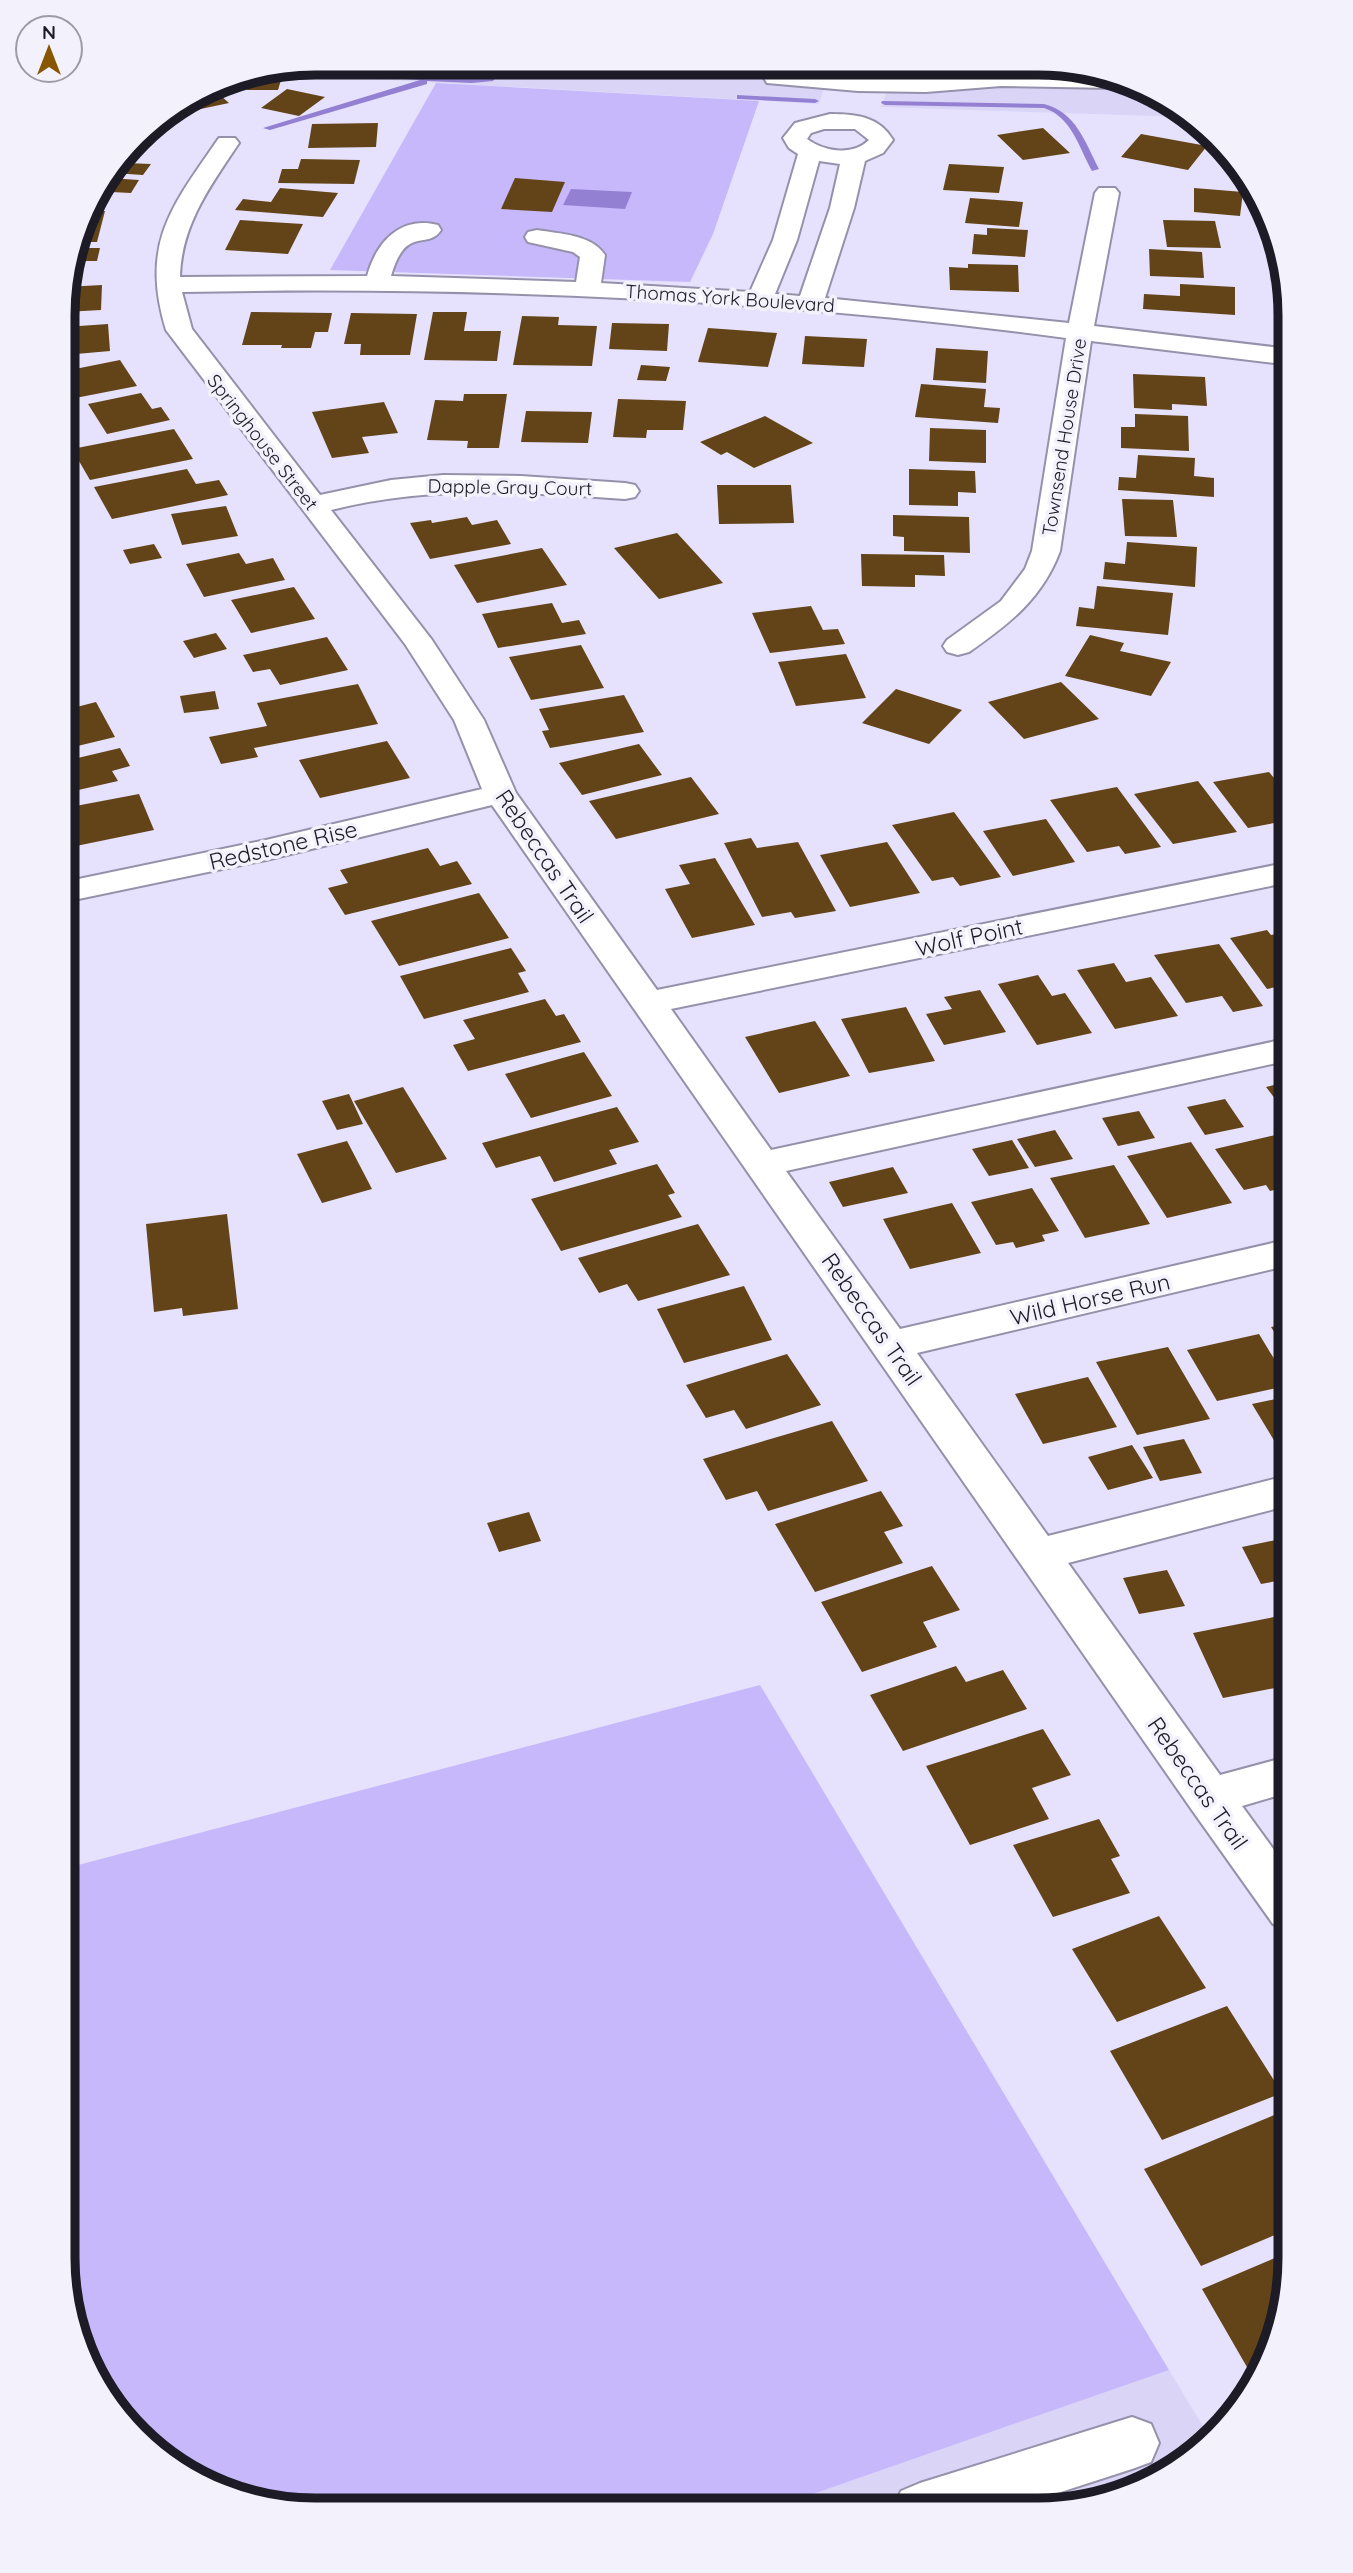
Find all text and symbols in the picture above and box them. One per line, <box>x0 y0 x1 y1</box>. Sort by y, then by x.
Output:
north arrow <box>14 14 84 84</box>
text: N <box>42 20 56 44</box>
street label: Thomas York Boulevard <box>624 279 836 317</box>
street label: Townsend House Drive <box>1037 336 1091 538</box>
street label: Springhouse Street <box>202 369 324 515</box>
street label: Dapple Gray Court <box>428 474 592 500</box>
street label: Rebeccas Trail <box>490 784 600 928</box>
street label: Redstone Rise <box>206 814 360 876</box>
street label: Wolf Point <box>913 911 1026 963</box>
street label: Rebeccas Trail <box>816 1247 928 1391</box>
street label: Wild Horse Run <box>1007 1266 1173 1332</box>
street label: Rebeccas Trail <box>1142 1711 1254 1855</box>

